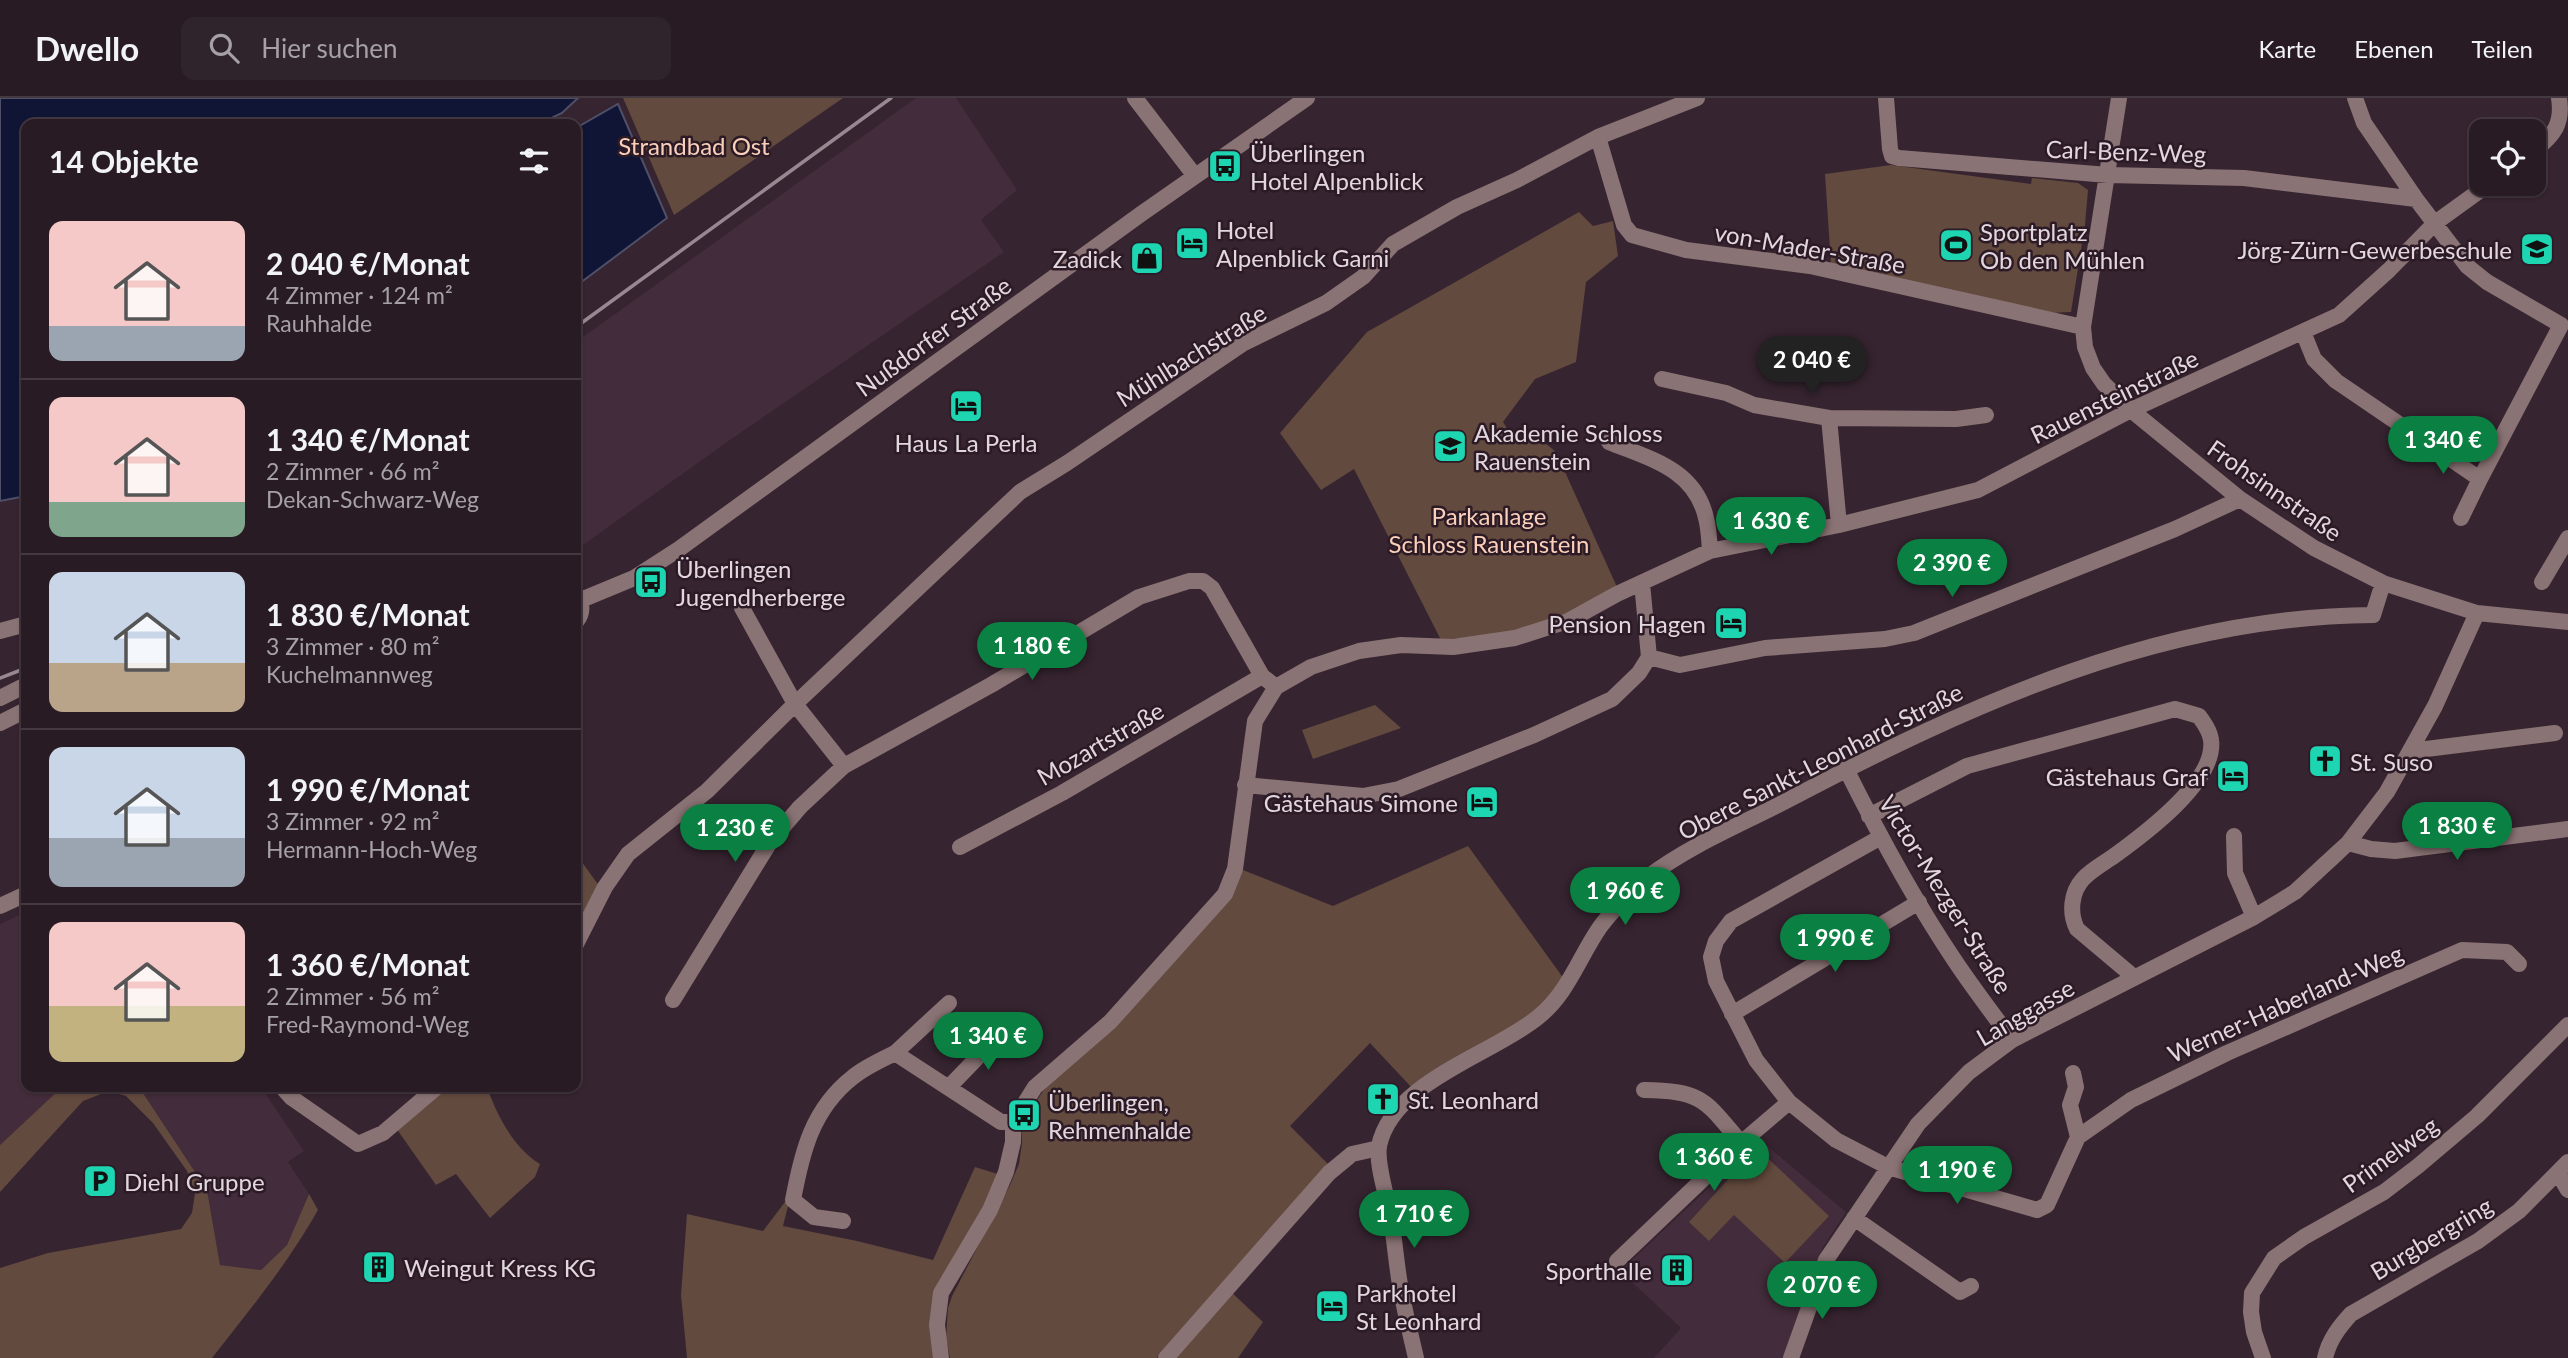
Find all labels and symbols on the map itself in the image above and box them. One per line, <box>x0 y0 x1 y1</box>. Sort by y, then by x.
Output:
park label: Strandbad Ost <box>618 131 770 160</box>
street label: Carl-Benz-Weg <box>2045 134 2207 168</box>
place label: Überlingen Hotel Alpenblick <box>1250 138 1424 195</box>
bus stop icon: Überlingen Hotel Alpenblick <box>1206 147 1244 185</box>
place label: Hotel Alpenblick Garni <box>1216 215 1389 272</box>
street label: von-Mader-Straße <box>1712 217 1908 279</box>
place label: Sportplatz Ob den Mühlen <box>1980 217 2145 274</box>
hotel icon: Hotel Alpenblick Garni <box>1173 224 1211 262</box>
sports icon: Sportplatz Ob den Mühlen <box>1937 226 1975 264</box>
school or university icon: Jörg-Zürn-Gewerbeschule <box>2518 230 2556 268</box>
place label: Jörg-Zürn-Gewerbeschule <box>2238 235 2512 264</box>
shop icon: Zadick <box>1128 239 1166 277</box>
place label: Zadick <box>1053 244 1123 273</box>
street label: Nußdorfer Straße <box>850 270 1016 402</box>
street label: Mühlbachstraße <box>1111 297 1271 413</box>
pin: 2 040 € <box>1747 336 1877 396</box>
street label: Rauensteinstraße <box>2025 343 2203 449</box>
hotel icon: Haus La Perla <box>947 387 985 425</box>
pin: 1 340 € <box>2378 416 2508 476</box>
place label: Akademie Schloss Rauenstein <box>1474 418 1663 475</box>
school or university icon: Akademie Schloss Rauenstein <box>1431 427 1469 465</box>
place label: Haus La Perla <box>895 428 1037 457</box>
street label: Frohsinnstraße <box>2202 433 2348 547</box>
pin: 1 630 € <box>1706 498 1836 557</box>
park label: Parkanlage Schloss Rauenstein <box>1389 501 1590 558</box>
pin: 2 390 € <box>1887 540 2017 599</box>
place label: Überlingen Jugendherberge <box>676 554 845 611</box>
bus stop icon: Überlingen Jugendherberge <box>632 563 670 601</box>
hotel icon: Pension Hagen <box>1712 604 1750 642</box>
place label: Pension Hagen <box>1549 609 1706 638</box>
pin: 1 180 € <box>967 622 1097 682</box>
street label: Obere Sankt-Leonhard-Straße <box>1673 677 1967 845</box>
street label: Mozartstraße <box>1031 695 1169 791</box>
church icon: St. Suso <box>2306 742 2344 780</box>
place label: St. Suso <box>2350 747 2433 776</box>
hotel icon: Gästehaus Graf <box>2214 757 2252 795</box>
place label: Gästehaus Graf <box>2046 762 2209 791</box>
hotel icon: Gästehaus Simone <box>1463 783 1501 821</box>
place label: Gästehaus Simone <box>1264 788 1458 817</box>
street label: Victor-Mezger-Straße <box>1873 789 2019 999</box>
pin: 1 830 € <box>2392 802 2522 862</box>
pin: 1 230 € <box>670 804 800 864</box>
pin: 1 960 € <box>1560 868 1690 927</box>
pin: 1 990 € <box>1770 914 1900 974</box>
street label: Werner-Haberland-Weg <box>2163 938 2407 1068</box>
street label: Langgasse <box>1971 972 2079 1052</box>
pin: 1 340 € <box>923 1012 1053 1072</box>
church icon: St. Leonhard <box>1364 1080 1402 1118</box>
place label: St. Leonhard <box>1408 1085 1539 1114</box>
place label: Überlingen, Rehmenhalde <box>1048 1087 1191 1144</box>
bus stop icon: Überlingen, Rehmenhalde <box>1005 1096 1043 1134</box>
street label: Primelweg <box>2337 1110 2443 1198</box>
pin: 1 360 € <box>1649 1134 1779 1193</box>
pin: 1 190 € <box>1892 1146 2022 1206</box>
parking icon: Diehl Gruppe <box>81 1162 119 1200</box>
place label: Diehl Gruppe <box>124 1167 265 1196</box>
pin: 1 710 € <box>1349 1190 1479 1250</box>
street label: Burgbergring <box>2365 1190 2497 1286</box>
building icon: Weingut Kress KG <box>360 1248 398 1286</box>
building icon: Sporthalle <box>1658 1251 1696 1289</box>
place label: Weingut Kress KG <box>404 1253 596 1282</box>
place label: Sporthalle <box>1546 1256 1652 1285</box>
pin: 2 070 € <box>1757 1262 1887 1321</box>
place label: Parkhotel St Leonhard <box>1356 1278 1481 1335</box>
hotel icon: Parkhotel St Leonhard <box>1313 1287 1351 1325</box>

